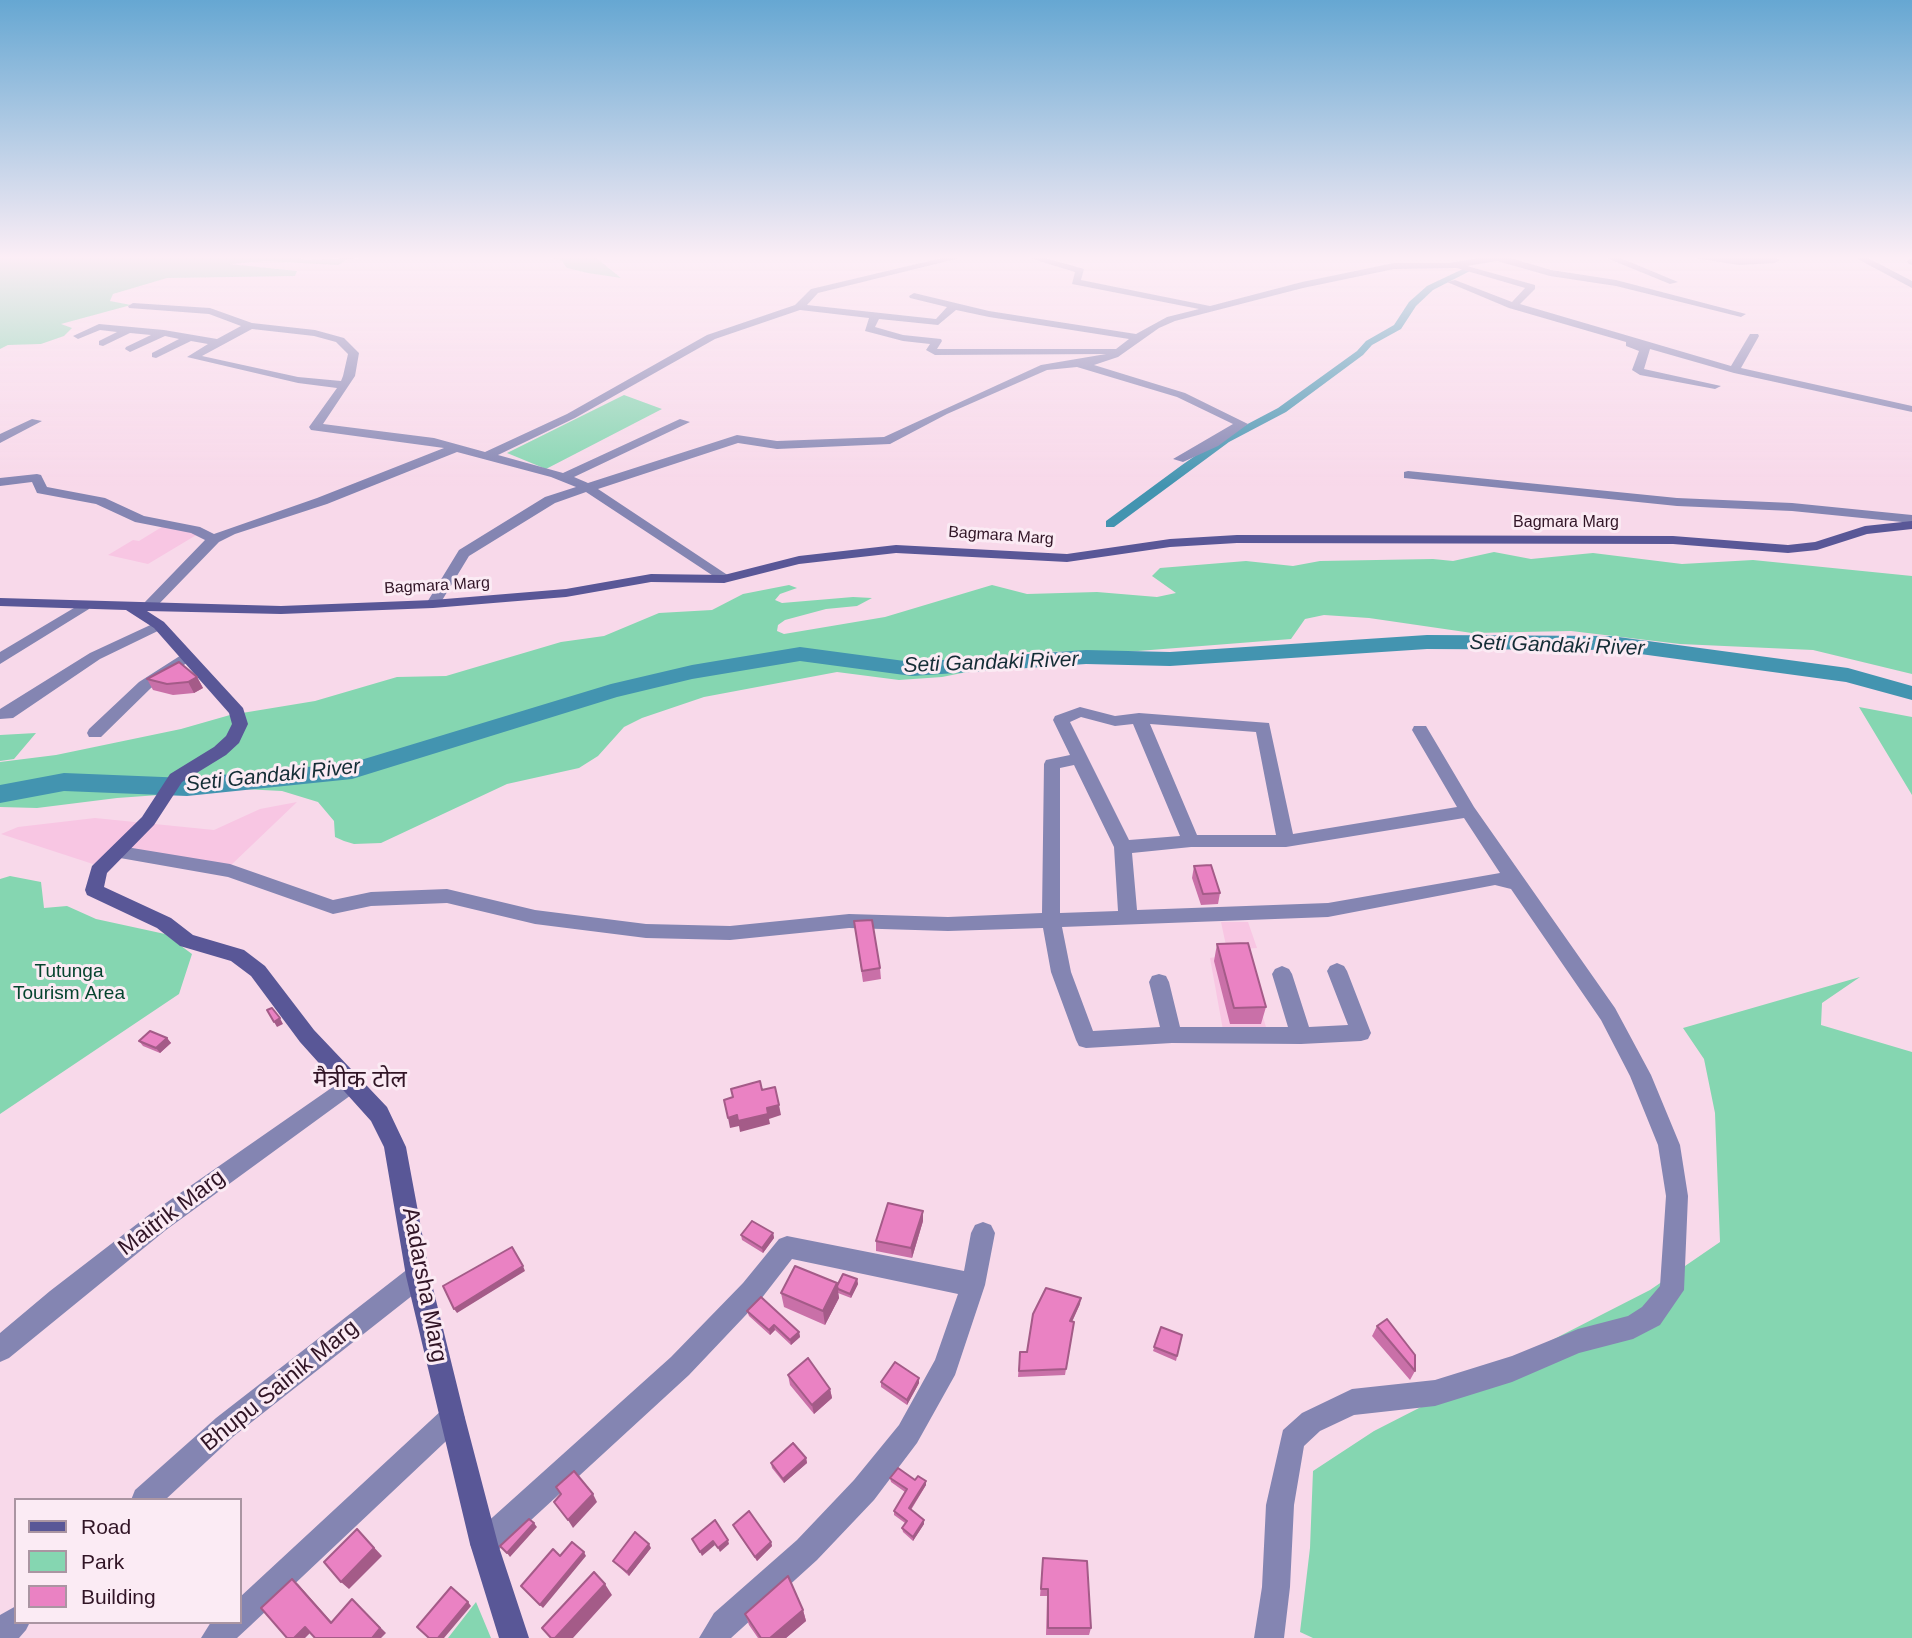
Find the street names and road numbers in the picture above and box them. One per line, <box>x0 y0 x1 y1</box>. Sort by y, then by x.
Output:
street label: Bagmara Marg <box>1513 513 1619 533</box>
street label: Bagmara Marg <box>948 523 1054 549</box>
street label: Bagmara Marg <box>384 574 490 598</box>
street label: Maitrik Marg <box>113 1164 231 1262</box>
street label: Aadarsha Marg <box>395 1205 453 1365</box>
street label: Bhupu Sainik Marg <box>196 1314 364 1458</box>

